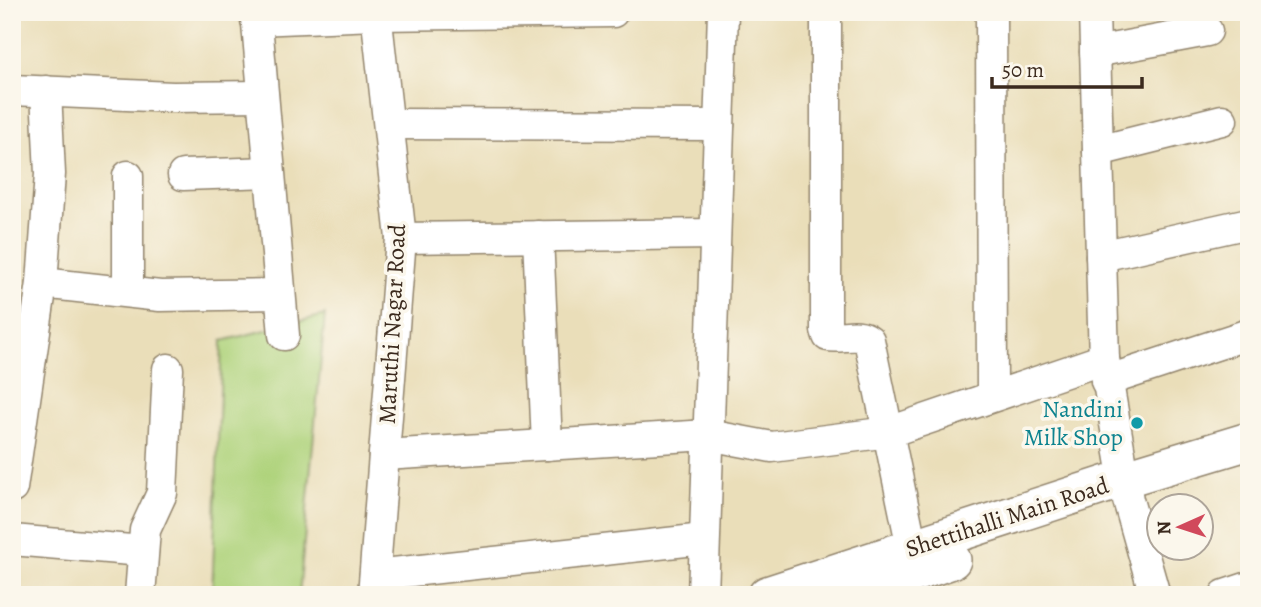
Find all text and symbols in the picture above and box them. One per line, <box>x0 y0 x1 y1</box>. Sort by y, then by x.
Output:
scale bar <box>992 46 1142 90</box>
text: 50 m <box>1002 56 1044 84</box>
street label: Maruthi Nagar Road <box>371 223 413 425</box>
place label: Nandini Milk Shop <box>1024 393 1123 453</box>
marker: Nandini Milk Shop <box>1129 415 1145 431</box>
street label: Shettihalli Main Road <box>901 469 1113 565</box>
north arrow <box>1146 491 1216 562</box>
text: N <box>1151 520 1177 535</box>

